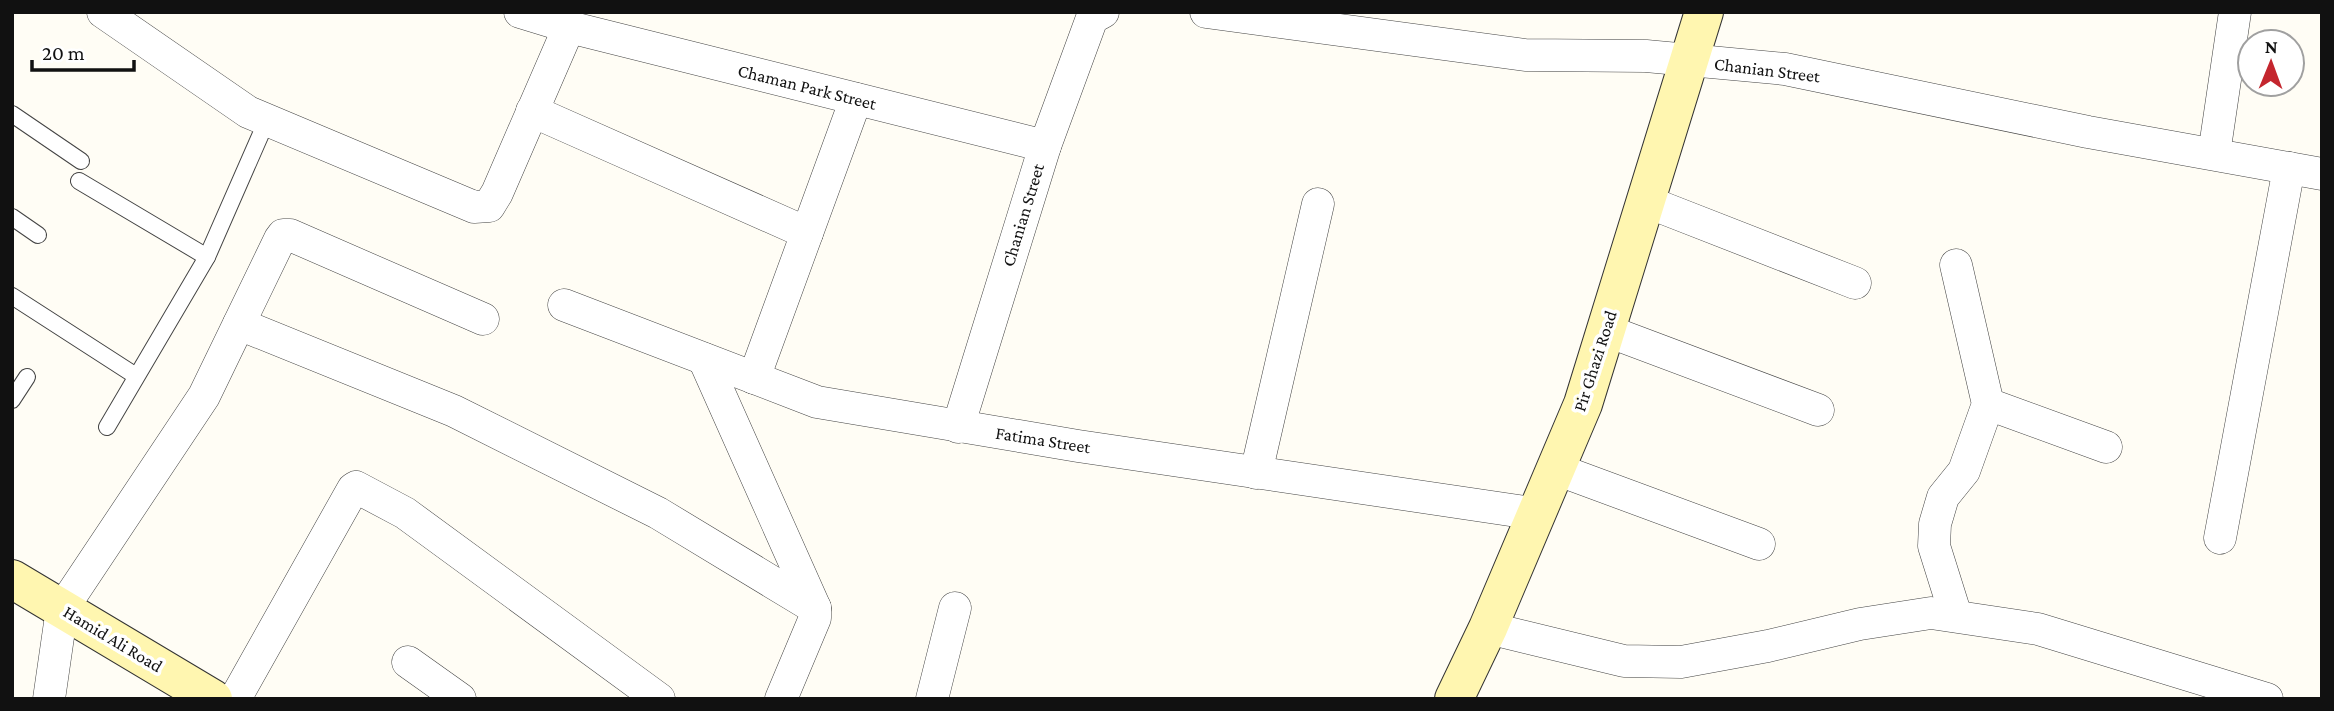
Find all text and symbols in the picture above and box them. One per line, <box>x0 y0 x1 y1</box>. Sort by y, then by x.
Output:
scale bar <box>32 28 133 72</box>
north arrow <box>2236 28 2306 98</box>
text: N <box>2265 36 2278 57</box>
text: 20 m <box>42 41 85 65</box>
street label: Chanian Street <box>1713 54 1822 87</box>
street label: Chaman Park Street <box>736 60 879 114</box>
street label: Chanian Street <box>998 160 1048 269</box>
street label: Pir Ghazi Road <box>1569 307 1621 414</box>
street label: Fatima Street <box>994 423 1093 458</box>
street label: Hamid Ali Road <box>60 602 166 677</box>

